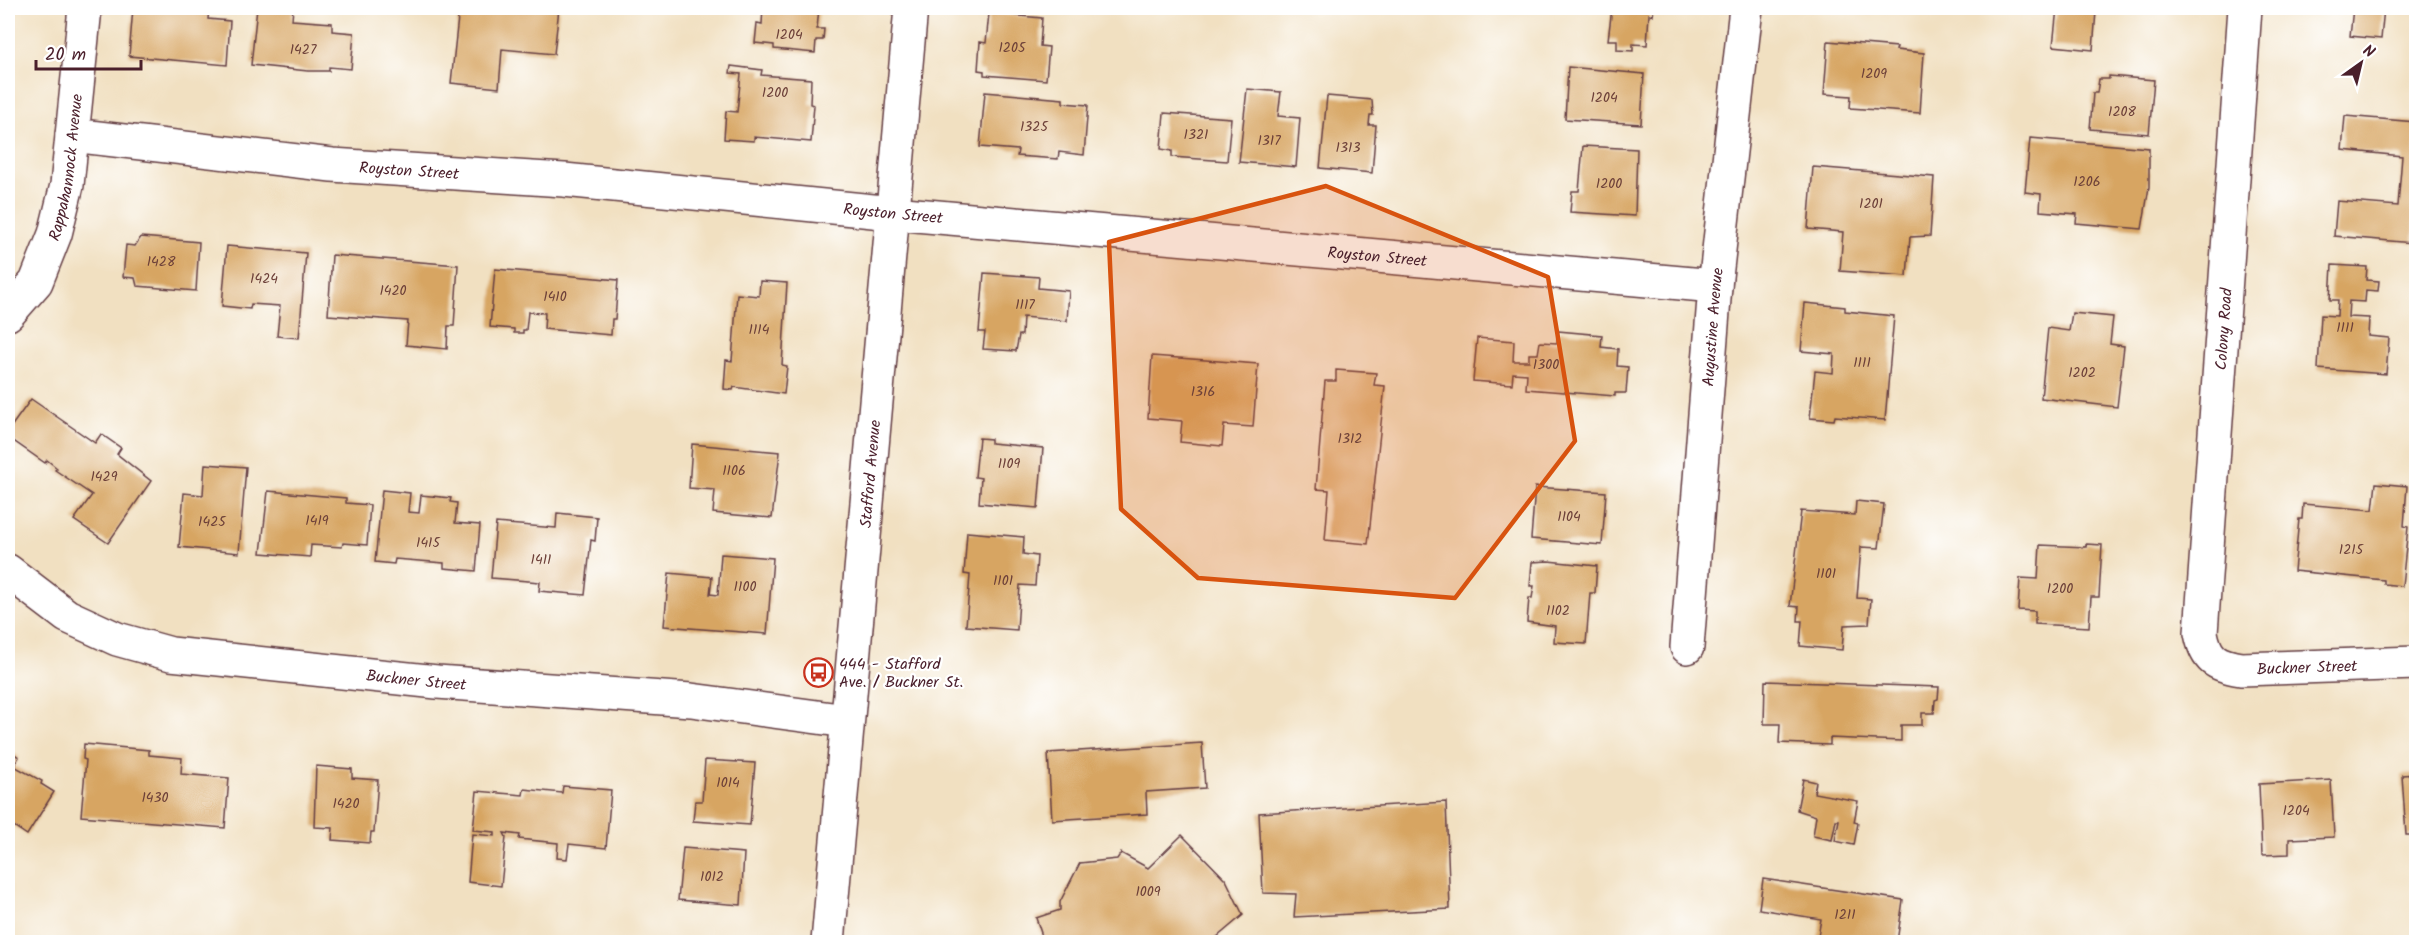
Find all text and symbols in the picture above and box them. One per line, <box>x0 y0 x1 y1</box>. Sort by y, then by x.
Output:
house number: 1204 <box>775 24 803 46</box>
scale bar <box>36 33 141 71</box>
north arrow <box>2331 33 2391 93</box>
house number: 1205 <box>998 37 1027 59</box>
house number: 1427 <box>290 39 317 61</box>
text: N <box>2357 39 2380 65</box>
text: 20 m <box>45 41 86 70</box>
house number: 1209 <box>1861 63 1887 85</box>
house number: 1200 <box>762 82 788 104</box>
house number: 1204 <box>1590 87 1618 109</box>
street label: Rappahannock Avenue <box>42 93 90 245</box>
house number: 1208 <box>2108 101 2137 123</box>
house number: 1325 <box>1020 116 1050 138</box>
house number: 1321 <box>1184 124 1208 146</box>
house number: 1317 <box>1257 130 1281 152</box>
house number: 1313 <box>1336 137 1360 159</box>
street label: Royston Street <box>358 156 460 187</box>
house number: 1206 <box>2073 171 2101 193</box>
house number: 1200 <box>1596 173 1622 195</box>
house number: 1201 <box>1859 193 1883 215</box>
street label: Royston Street <box>842 197 945 231</box>
street label: Royston Street <box>1326 241 1429 274</box>
house number: 1428 <box>147 251 176 273</box>
street label: Augustine Avenue <box>1696 267 1731 387</box>
house number: 1424 <box>250 268 278 290</box>
house number: 1420 <box>379 280 407 302</box>
house number: 1410 <box>543 286 567 308</box>
street label: Colony Road <box>2209 286 2240 371</box>
house number: 1117 <box>1015 294 1035 316</box>
house number: 1111 <box>2336 317 2354 339</box>
house number: 1114 <box>749 319 770 341</box>
house number: 1111 <box>1853 352 1871 374</box>
house number: 1300 <box>1533 354 1559 376</box>
house number: 1202 <box>2068 362 2096 384</box>
house number: 1316 <box>1191 381 1215 403</box>
street label: Stafford Avenue <box>854 419 888 529</box>
house number: 1312 <box>1338 428 1362 450</box>
house number: 1109 <box>998 453 1020 475</box>
house number: 1106 <box>722 460 746 482</box>
house number: 1429 <box>90 466 118 488</box>
house number: 1104 <box>1557 506 1581 528</box>
house number: 1419 <box>305 510 329 532</box>
house number: 1425 <box>198 511 227 533</box>
house number: 1415 <box>416 532 441 554</box>
house number: 1215 <box>2339 539 2365 561</box>
house number: 1411 <box>531 549 551 571</box>
house number: 1101 <box>1816 563 1836 585</box>
house number: 1101 <box>993 570 1013 592</box>
house number: 1100 <box>734 576 756 598</box>
house number: 1200 <box>2047 578 2073 600</box>
house number: 1102 <box>1546 600 1570 622</box>
place label: 444 - Stafford Ave. / Buckner St. <box>839 652 963 695</box>
street label: Buckner Street <box>2256 654 2359 682</box>
bus stop icon: 444 - Stafford Ave. / Buckner St. <box>802 656 834 688</box>
street label: Buckner Street <box>365 664 468 698</box>
house number: 1014 <box>716 772 740 794</box>
house number: 1430 <box>141 787 169 809</box>
house number: 1420 <box>332 793 360 815</box>
house number: 1204 <box>2282 800 2310 822</box>
house number: 1012 <box>700 866 724 888</box>
house number: 1009 <box>1135 881 1161 903</box>
house number: 1211 <box>1834 904 1856 926</box>

